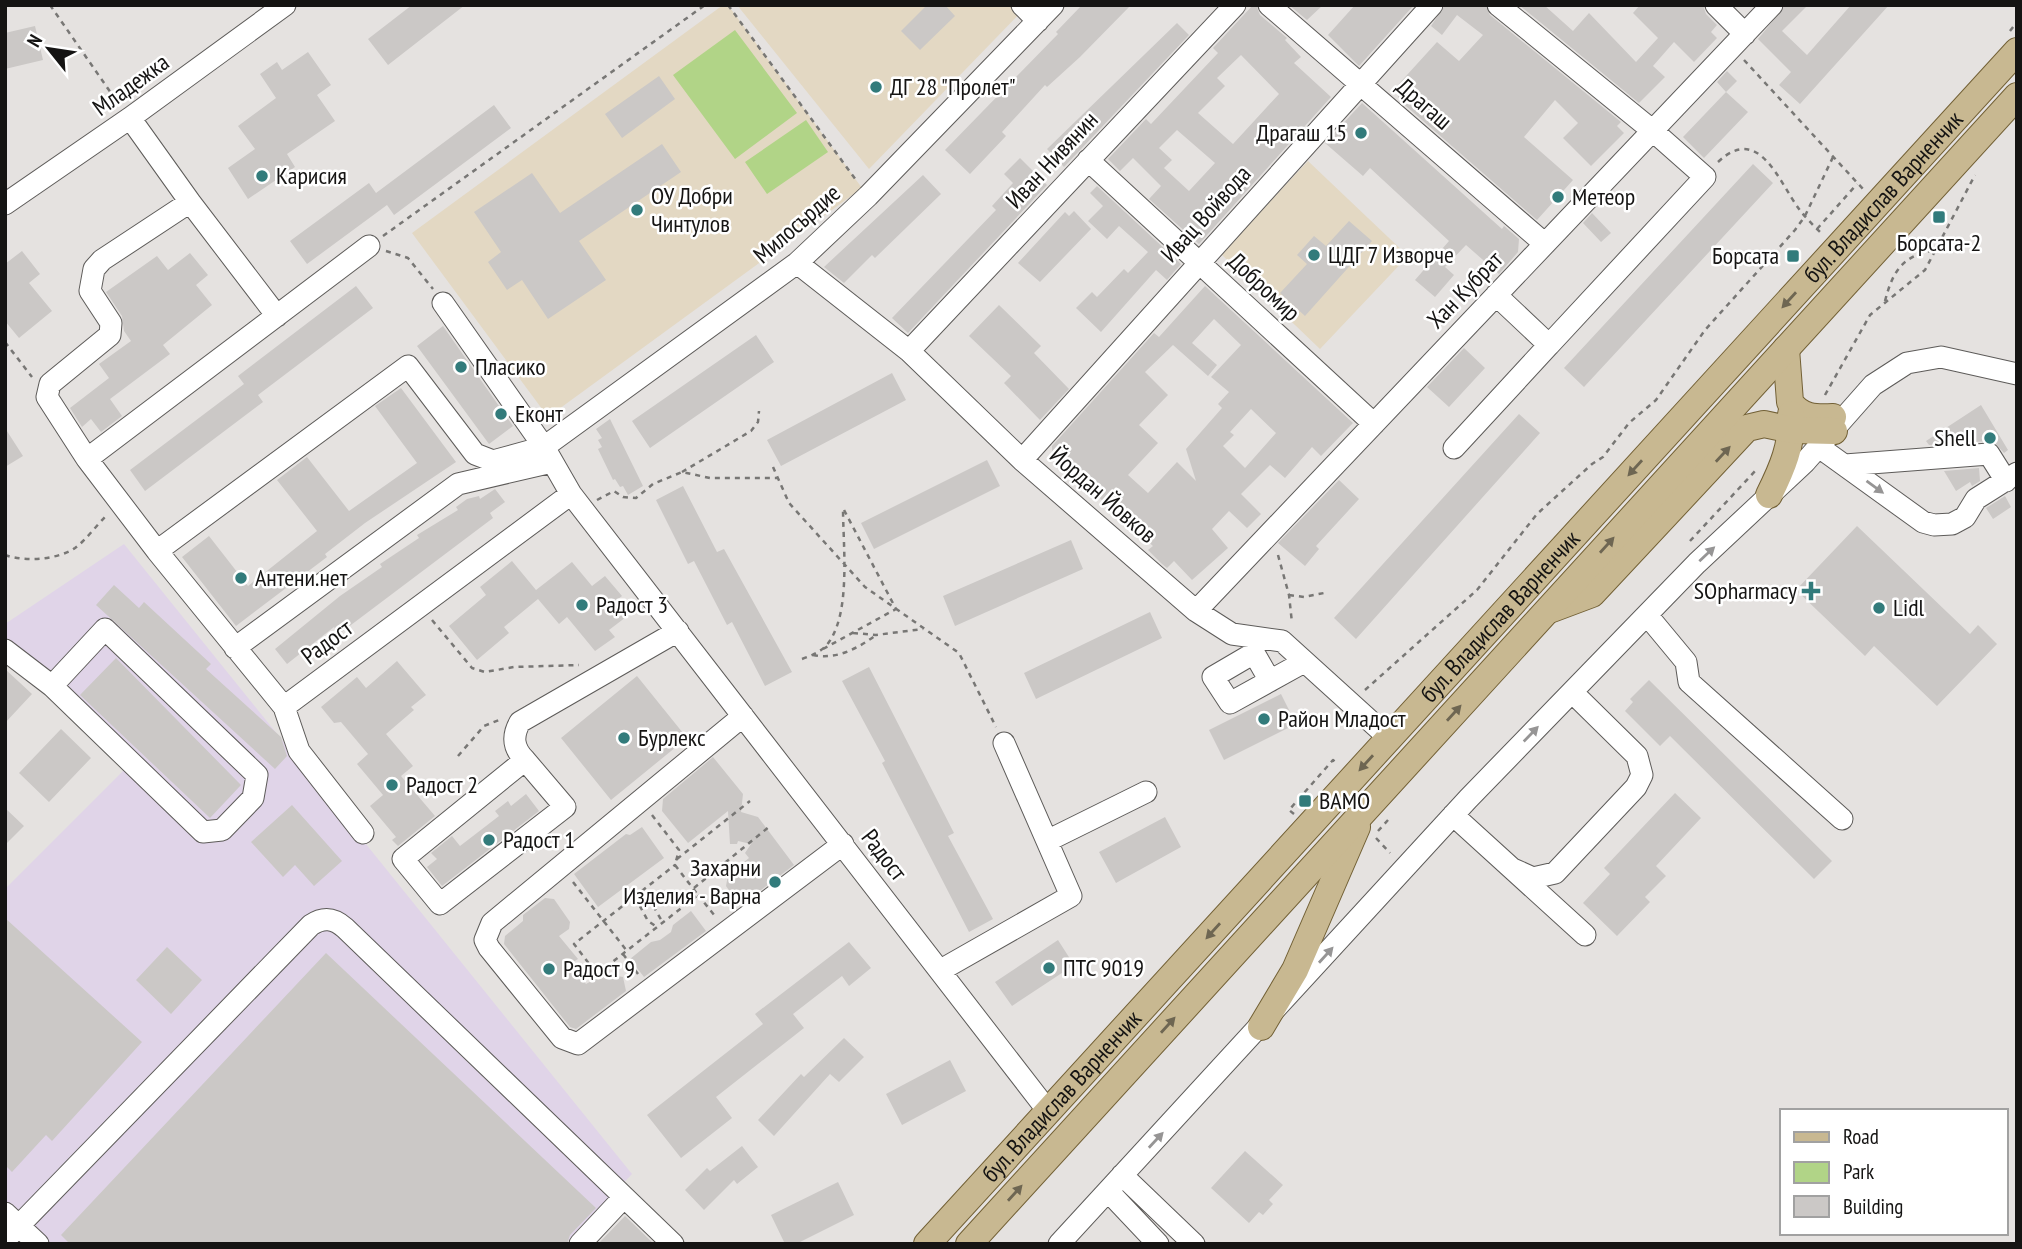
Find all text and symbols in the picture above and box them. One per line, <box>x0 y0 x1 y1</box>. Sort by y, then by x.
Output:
north arrow <box>14 14 84 84</box>
text: N <box>21 30 47 51</box>
street label: Младежка <box>86 47 175 123</box>
place label: ДГ 28 "Пролет" <box>890 71 1016 102</box>
street label: Драгаш <box>1390 71 1459 136</box>
marker: ДГ 28 "Пролет" <box>868 79 884 95</box>
street label: бул. Владислав Варненчик <box>1797 104 1970 289</box>
street label: Иван Нивянин <box>999 105 1104 215</box>
place label: Драгаш 15 <box>1256 117 1347 148</box>
marker: Драгаш 15 <box>1353 125 1369 141</box>
street label: Ивац Войвода <box>1154 159 1257 269</box>
place label: Карисия <box>276 160 347 191</box>
marker: Карисия <box>254 168 270 184</box>
street label: Милосърдие <box>747 177 847 270</box>
place label: ОУ Добри Чинтулов <box>651 180 733 239</box>
place label: Метеор <box>1572 181 1635 212</box>
marker: Метеор <box>1550 189 1566 205</box>
marker: ОУ Добри Чинтулов <box>629 202 645 218</box>
marker: Борсата-2 <box>1931 209 1947 225</box>
place label: Борсата-2 <box>1897 227 1981 258</box>
place label: ЦДГ 7 Изворче <box>1328 239 1454 270</box>
place label: Борсата <box>1712 240 1779 271</box>
street label: Хан Кубрат <box>1420 244 1509 335</box>
street label: Добромир <box>1222 245 1307 328</box>
marker: ЦДГ 7 Изворче <box>1306 247 1322 263</box>
marker: Борсата <box>1785 248 1801 264</box>
one-way arrow <box>1781 291 1797 309</box>
place label: Пласико <box>475 351 546 382</box>
marker: Пласико <box>453 359 469 375</box>
place label: Еконт <box>515 398 563 429</box>
marker: Еконт <box>493 406 509 422</box>
place label: Shell <box>1934 422 1976 453</box>
marker: Shell <box>1982 430 1998 446</box>
street label: Йордан Йовков <box>1043 440 1163 550</box>
one-way arrow <box>1715 446 1731 463</box>
one-way arrow <box>1628 459 1644 476</box>
one-way arrow <box>1865 480 1884 494</box>
street label: бул. Владислав Варненчик <box>1414 523 1587 709</box>
one-way arrow <box>1599 537 1615 554</box>
one-way arrow <box>1698 546 1715 562</box>
place label: Антени.нет <box>255 562 348 593</box>
marker: Антени.нет <box>233 570 249 586</box>
place label: SOpharmacy <box>1694 575 1797 606</box>
marker: SOpharmacy <box>1803 583 1819 599</box>
place label: Радост 3 <box>596 589 668 620</box>
place label: Lidl <box>1893 592 1925 623</box>
marker: Радост 3 <box>574 597 590 613</box>
marker: Lidl <box>1871 600 1887 616</box>
street label: Радост <box>295 612 359 671</box>
place label: Район Младост <box>1278 703 1406 734</box>
one-way arrow <box>1445 705 1461 722</box>
marker: Район Младост <box>1256 711 1272 727</box>
place label: Бурлекс <box>638 722 706 753</box>
one-way arrow <box>1523 726 1539 742</box>
marker: Бурлекс <box>616 730 632 746</box>
one-way arrow <box>1359 754 1375 771</box>
place label: Радост 2 <box>406 769 478 800</box>
marker: Радост 2 <box>384 777 400 793</box>
place label: ВАМО <box>1319 785 1370 816</box>
marker: ВАМО <box>1297 793 1313 809</box>
street label: Радост <box>855 823 914 887</box>
place label: Радост 1 <box>503 824 575 855</box>
marker: Радост 1 <box>481 832 497 848</box>
place label: Захарни Изделия - Варна <box>623 852 761 911</box>
marker: Захарни Изделия - Варна <box>767 874 783 890</box>
one-way arrow <box>1205 922 1221 940</box>
one-way arrow <box>1318 946 1334 963</box>
place label: ПТС 9019 <box>1063 952 1144 983</box>
place label: Радост 9 <box>563 953 635 984</box>
marker: ПТС 9019 <box>1041 960 1057 976</box>
marker: Радост 9 <box>541 961 557 977</box>
street label: бул. Владислав Варненчик <box>975 1003 1148 1189</box>
one-way arrow <box>1160 1016 1176 1034</box>
legend <box>1780 1109 2008 1235</box>
text: Road <box>1843 1123 1879 1150</box>
one-way arrow <box>1147 1132 1163 1149</box>
text: Park <box>1843 1158 1874 1185</box>
one-way arrow <box>1007 1184 1023 1202</box>
text: Building <box>1843 1193 1903 1220</box>

